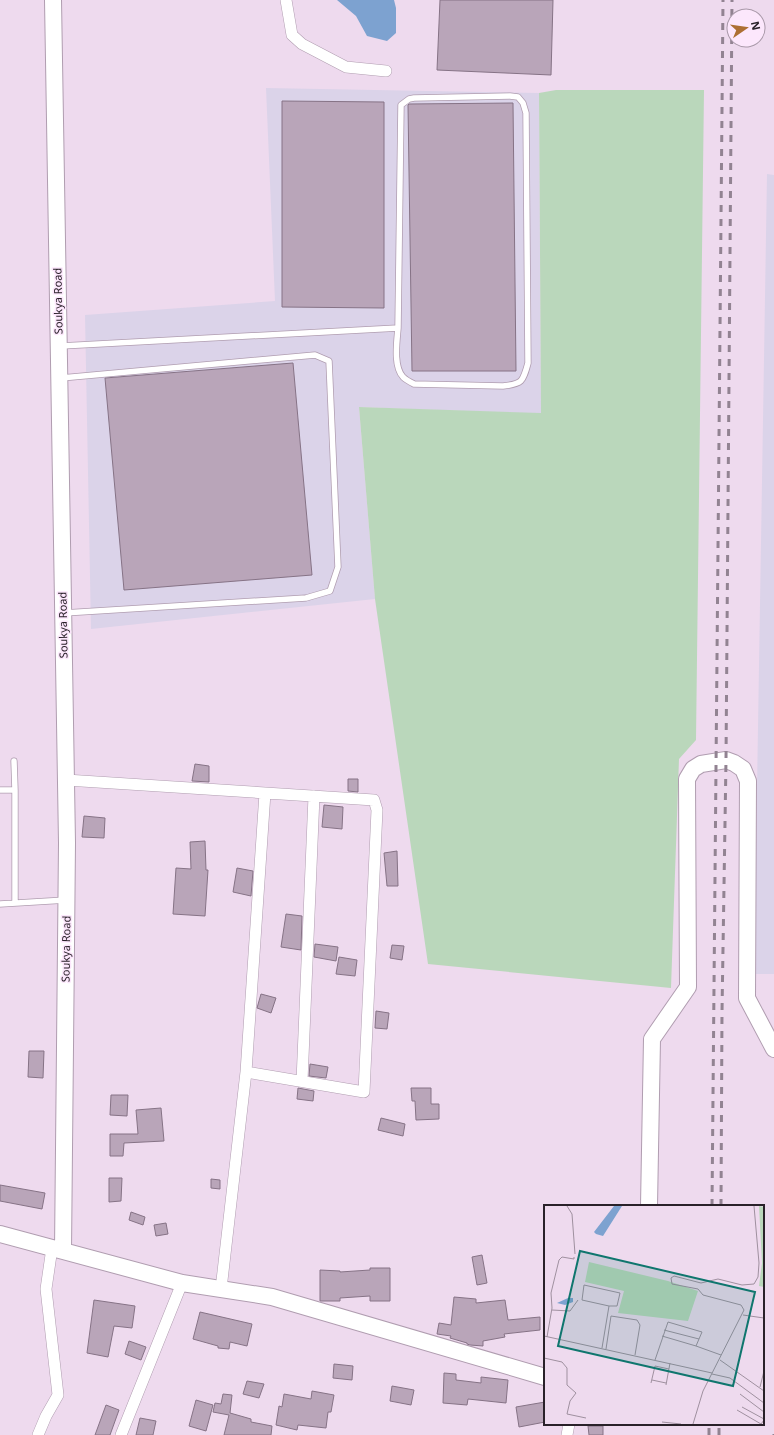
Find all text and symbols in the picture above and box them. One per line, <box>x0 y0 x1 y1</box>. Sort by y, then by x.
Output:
north arrow <box>726 8 766 48</box>
text: N <box>748 20 765 32</box>
street label: Soukya Road <box>49 268 66 334</box>
street label: Soukya Road <box>54 592 71 658</box>
street label: Soukya Road <box>57 916 74 982</box>
inset map <box>544 1205 764 1425</box>

